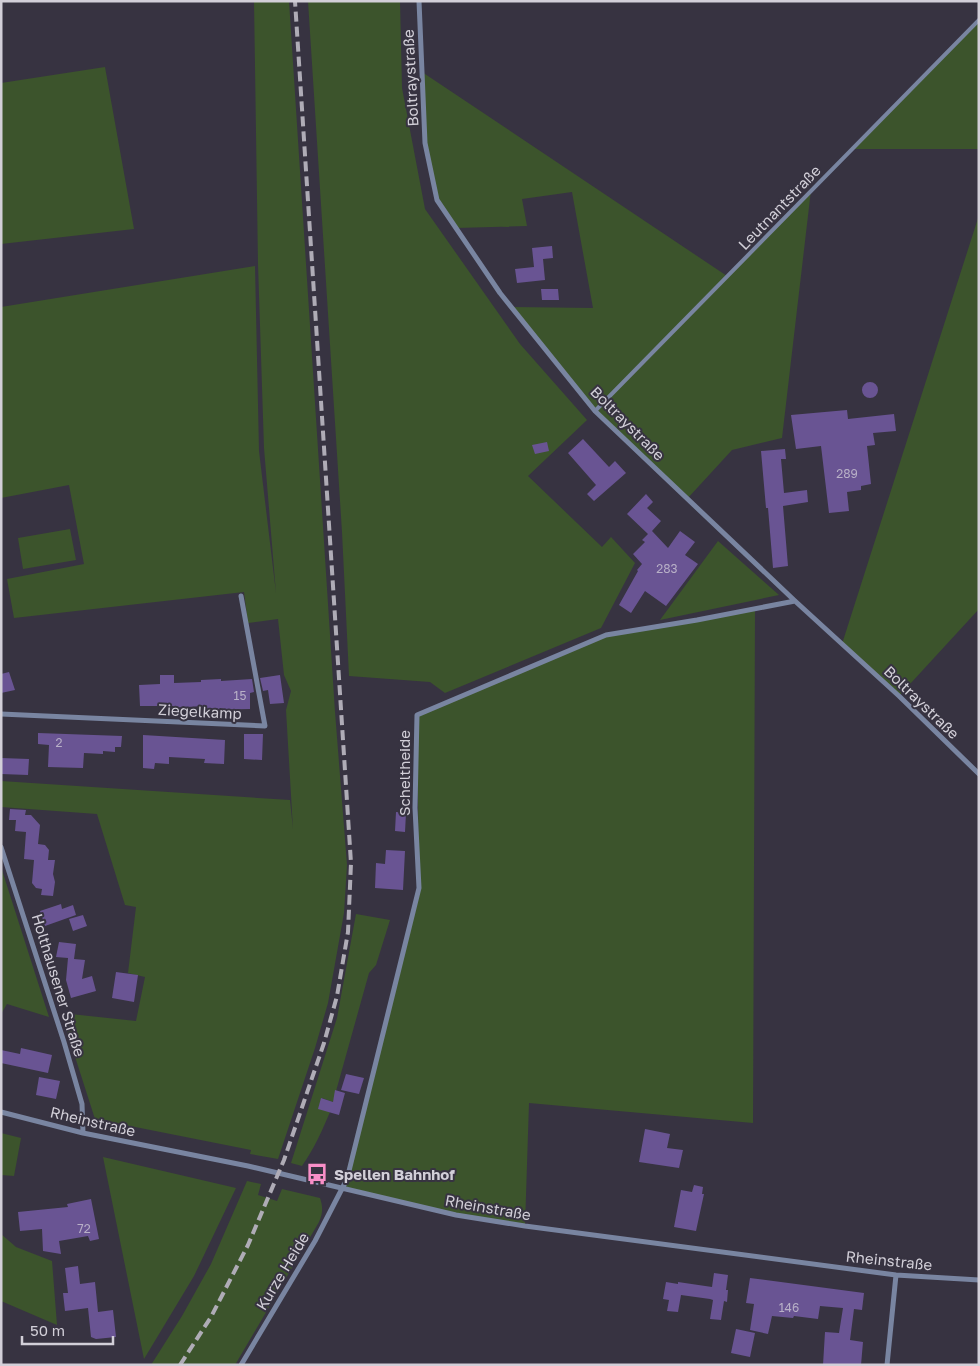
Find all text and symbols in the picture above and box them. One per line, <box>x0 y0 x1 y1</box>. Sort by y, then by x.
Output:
street label: Boltraystraße <box>398 29 422 127</box>
street label: Leutnantstraße <box>734 161 824 253</box>
street label: Boltraystraße <box>587 382 669 464</box>
house number: 289 <box>836 466 858 481</box>
house number: 283 <box>656 561 678 576</box>
street label: Boltraystraße <box>881 662 963 742</box>
house number: 15 <box>234 688 246 703</box>
street label: Ziegelkamp <box>158 700 242 722</box>
street label: Scheltheide <box>395 730 413 816</box>
house number: 2 <box>56 735 63 750</box>
street label: Holthausener Straße <box>29 911 89 1059</box>
street label: Rheinstraße <box>49 1102 138 1140</box>
bus stop icon: Spellen Bahnhof <box>304 1161 330 1187</box>
place label: Spellen Bahnhof <box>334 1165 455 1183</box>
street label: Rheinstraße <box>444 1191 533 1223</box>
house number: 72 <box>77 1221 91 1236</box>
street label: Kurze Heide <box>252 1229 312 1313</box>
street label: Rheinstraße <box>845 1247 933 1274</box>
house number: 146 <box>779 1300 799 1315</box>
scale bar <box>22 1314 114 1346</box>
text: 50 m <box>30 1321 65 1339</box>

